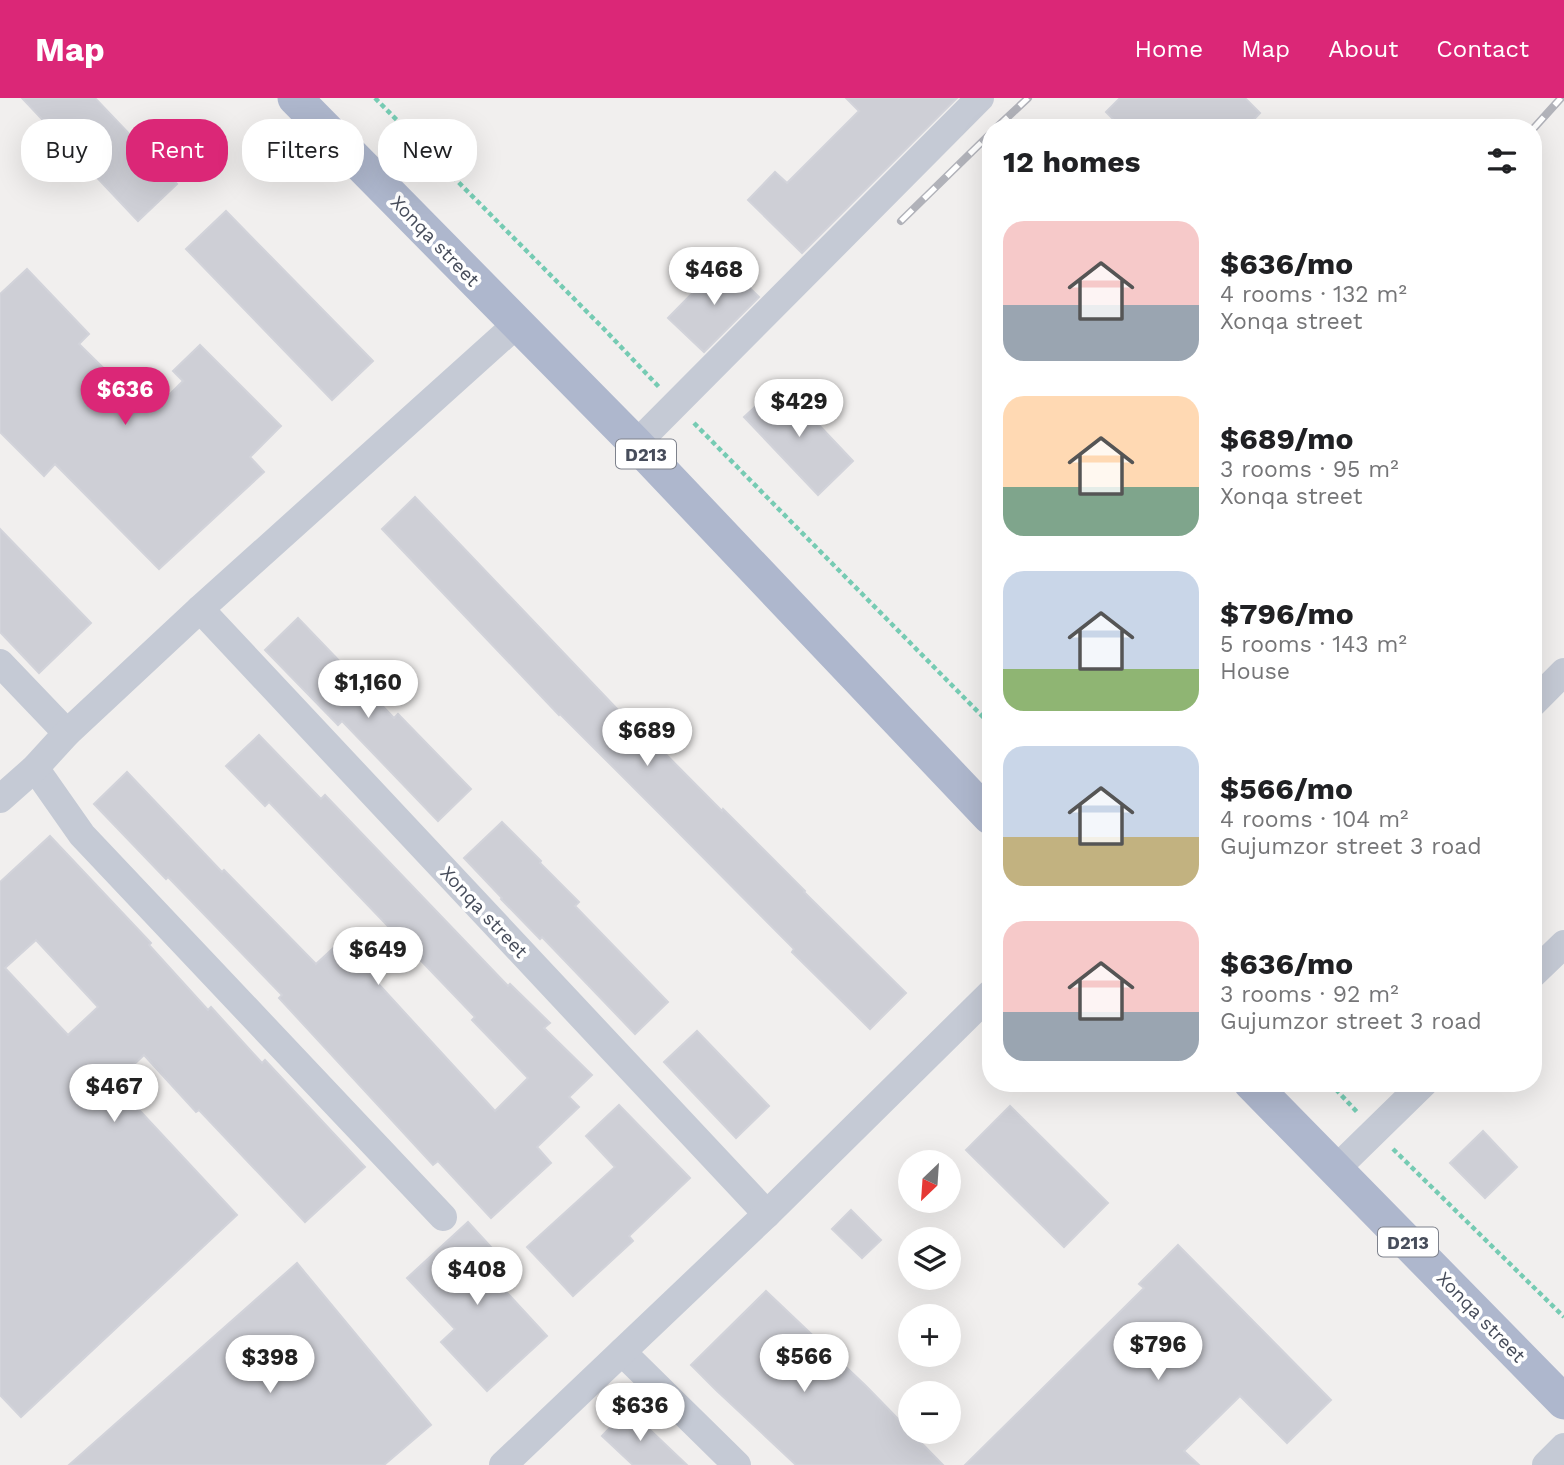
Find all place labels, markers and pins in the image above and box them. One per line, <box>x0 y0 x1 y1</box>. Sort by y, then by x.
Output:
pin: $468 <box>673 248 755 307</box>
pin: $636 <box>84 368 166 427</box>
pin: $429 <box>758 380 840 439</box>
pin: $1,160 <box>311 660 425 720</box>
pin: $689 <box>606 708 688 768</box>
pin: $649 <box>337 928 419 987</box>
pin: $467 <box>73 1065 155 1124</box>
pin: $408 <box>436 1248 518 1307</box>
pin: $796 <box>1117 1322 1199 1382</box>
pin: $566 <box>763 1334 845 1394</box>
pin: $398 <box>229 1336 311 1395</box>
pin: $636 <box>599 1384 681 1443</box>

